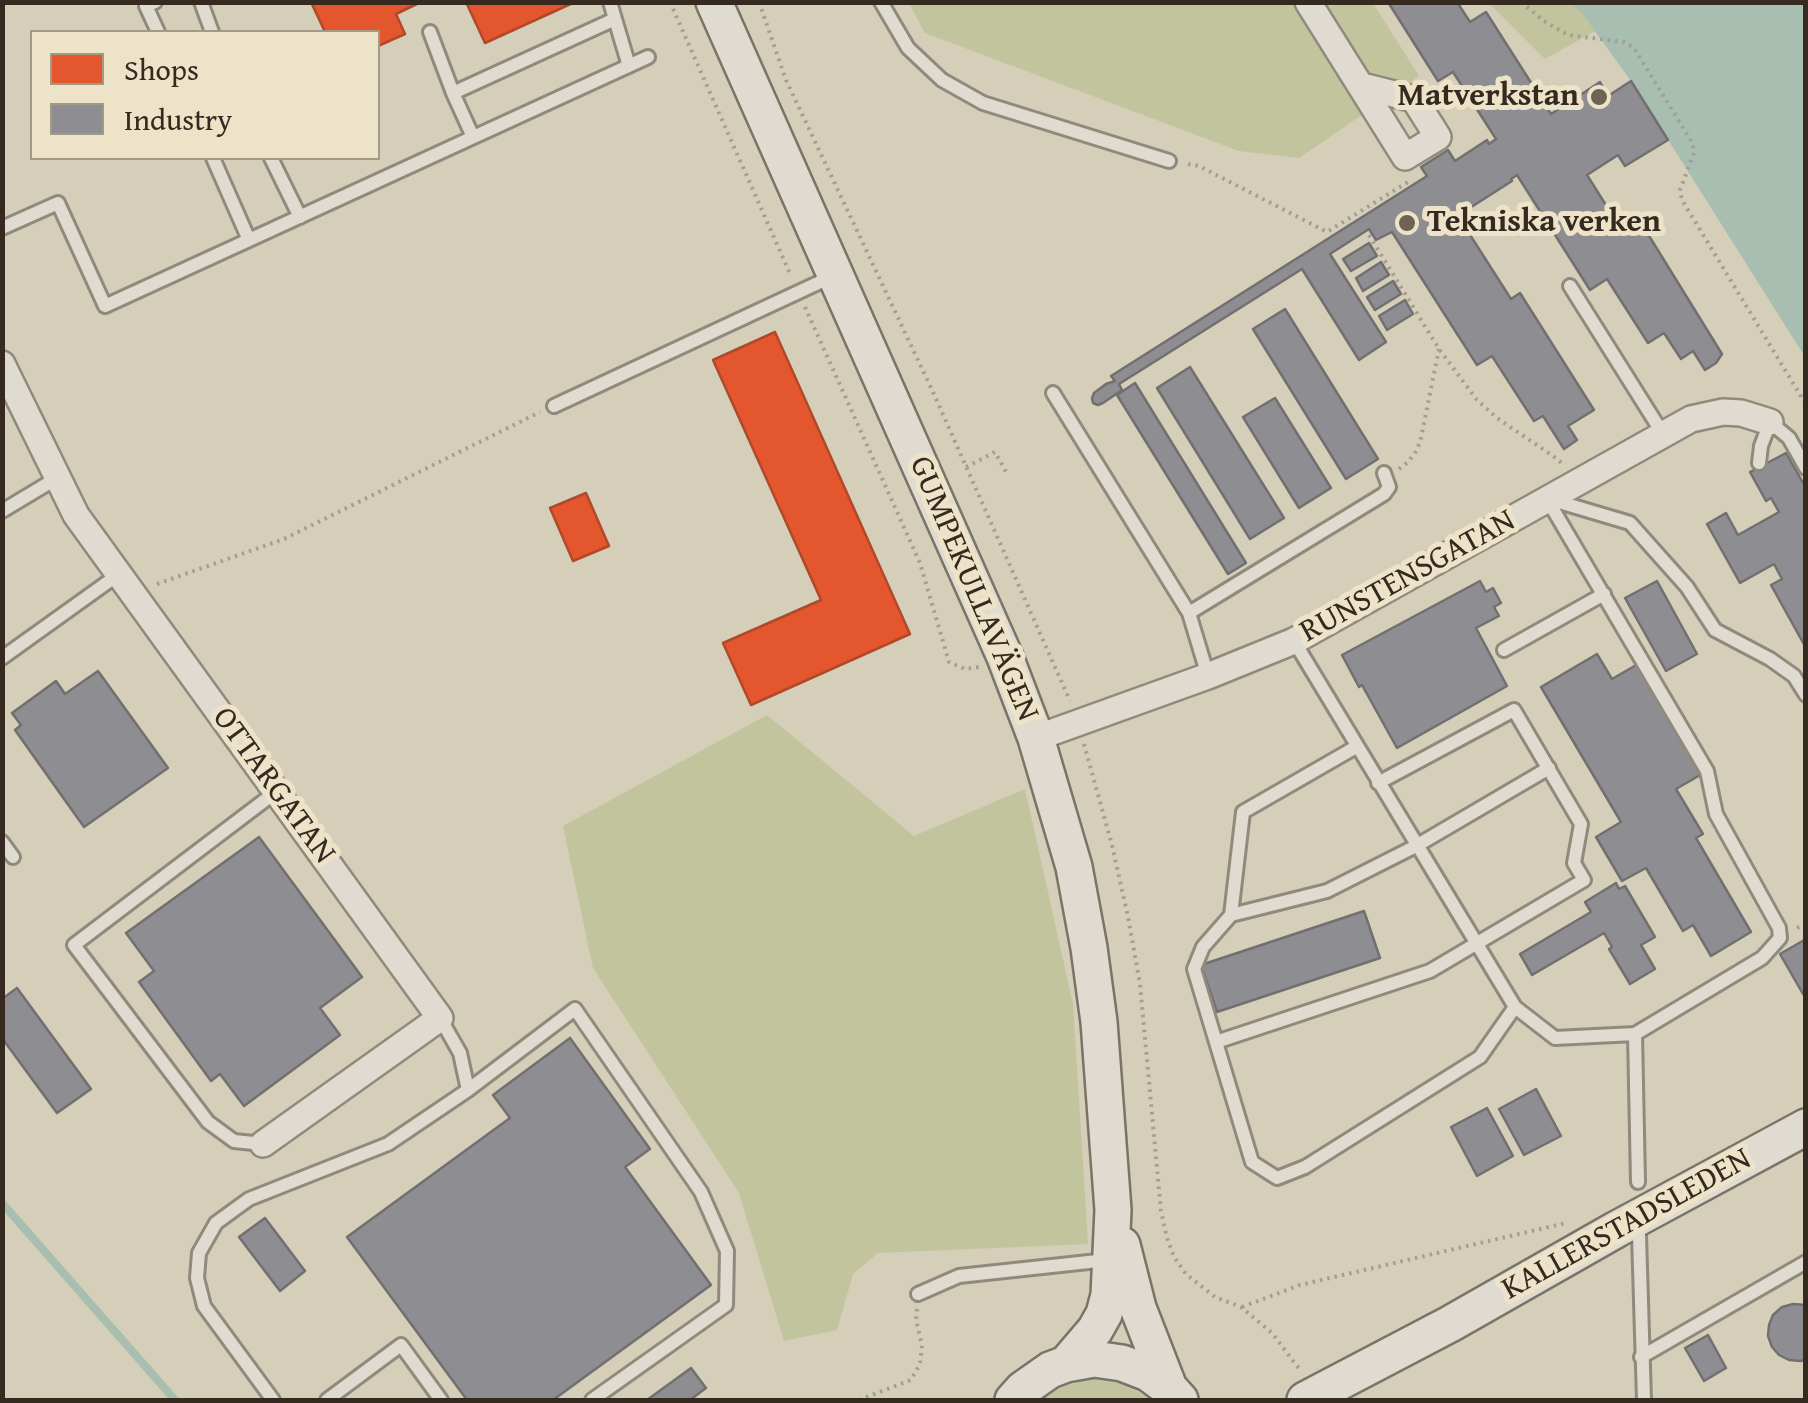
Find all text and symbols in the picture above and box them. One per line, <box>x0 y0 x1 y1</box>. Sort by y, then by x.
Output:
legend <box>30 30 380 160</box>
text: Shops <box>124 47 199 91</box>
place label: Matverkstan <box>1398 78 1579 116</box>
marker: Matverkstan <box>1588 86 1610 108</box>
text: Industry <box>124 97 232 141</box>
place label: Tekniska verken <box>1427 204 1661 242</box>
marker: Tekniska verken <box>1396 212 1418 234</box>
street label: GUMPEKULLAVÄGEN <box>900 451 1046 727</box>
street label: RUNSTENSGATAN <box>1294 502 1522 652</box>
street label: OTTARGATAN <box>203 700 343 872</box>
street label: KALLERSTADSLEDEN <box>1496 1141 1758 1309</box>

